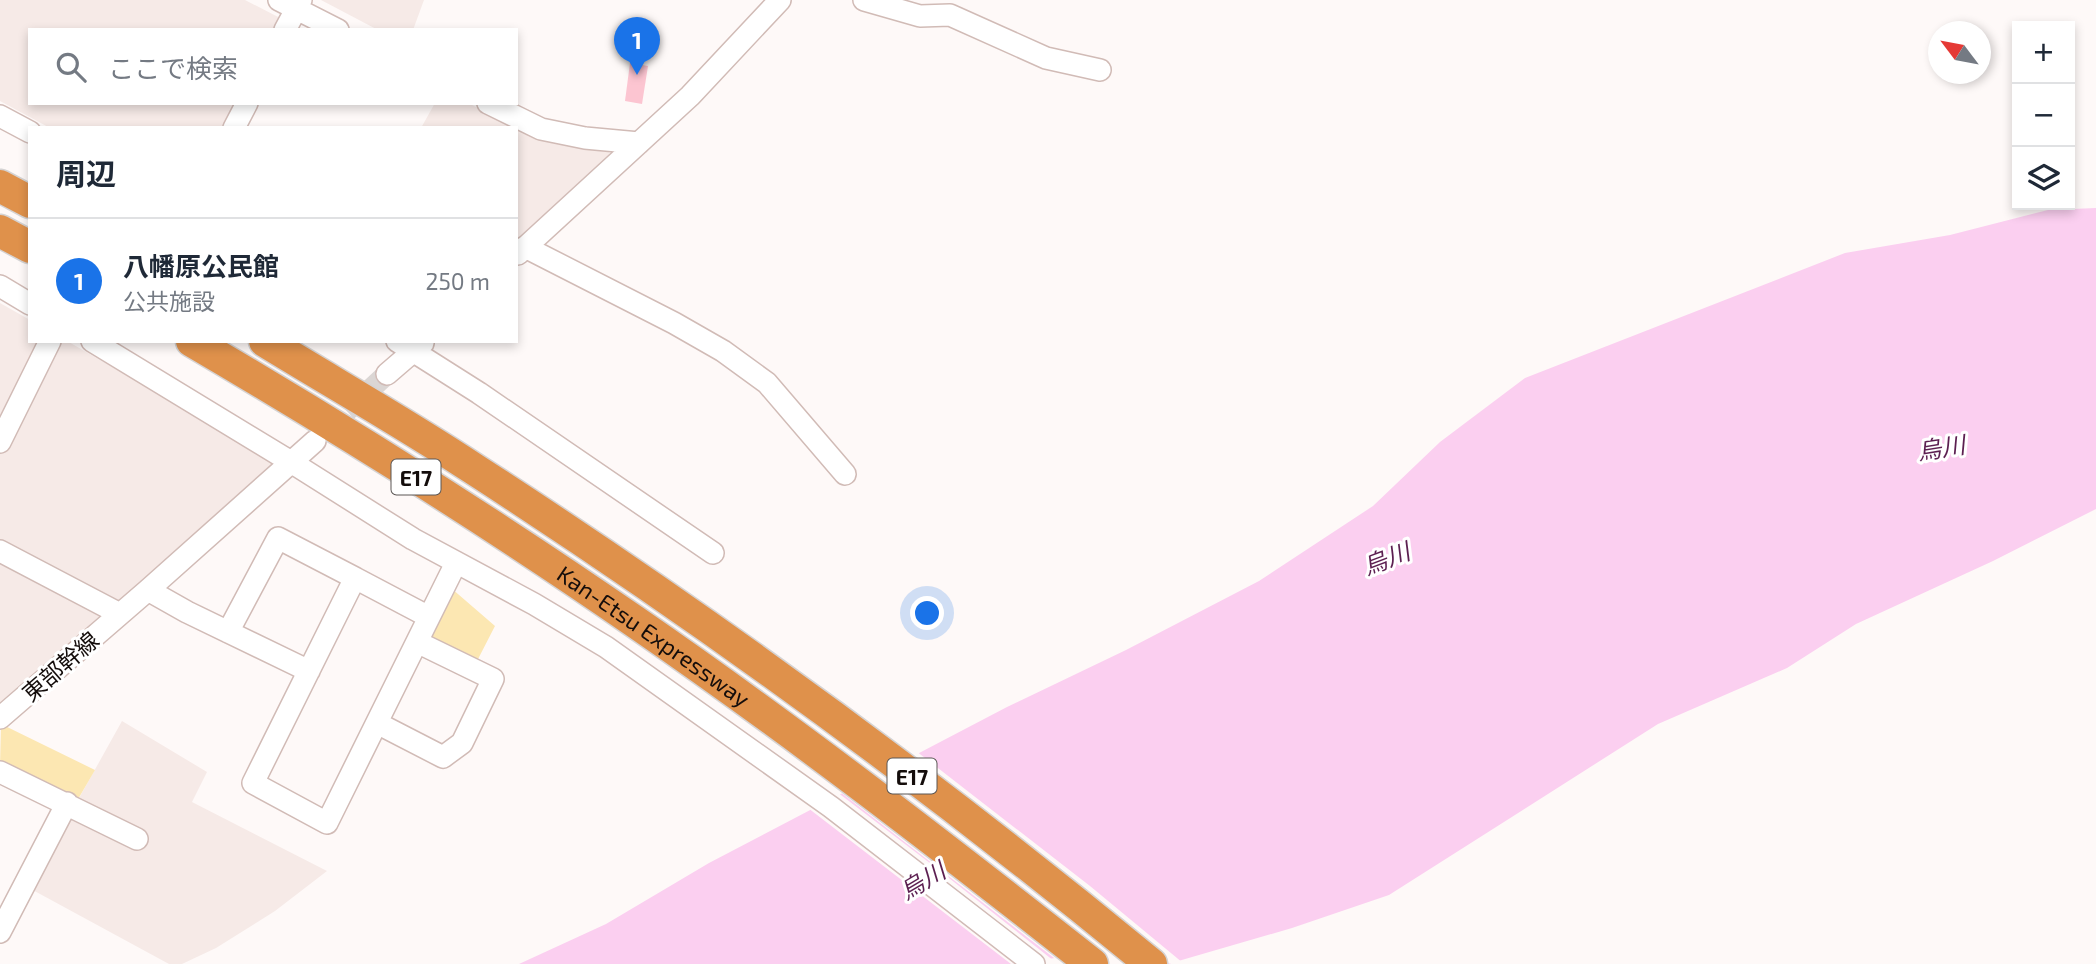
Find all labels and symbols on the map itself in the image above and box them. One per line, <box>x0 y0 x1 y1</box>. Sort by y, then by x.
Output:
pin: 1 <box>614 17 660 75</box>
north arrow <box>1928 21 1991 84</box>
water label: 烏川 <box>1915 428 1970 465</box>
road number: E17 <box>392 460 440 494</box>
water label: 烏川 <box>1358 535 1416 580</box>
street label: Kan-Etsu Expressway <box>552 559 756 712</box>
your location <box>910 596 944 630</box>
street label: 東部幹線 <box>16 625 104 707</box>
road number: E17 <box>888 758 936 794</box>
water label: 烏川 <box>894 854 953 905</box>

